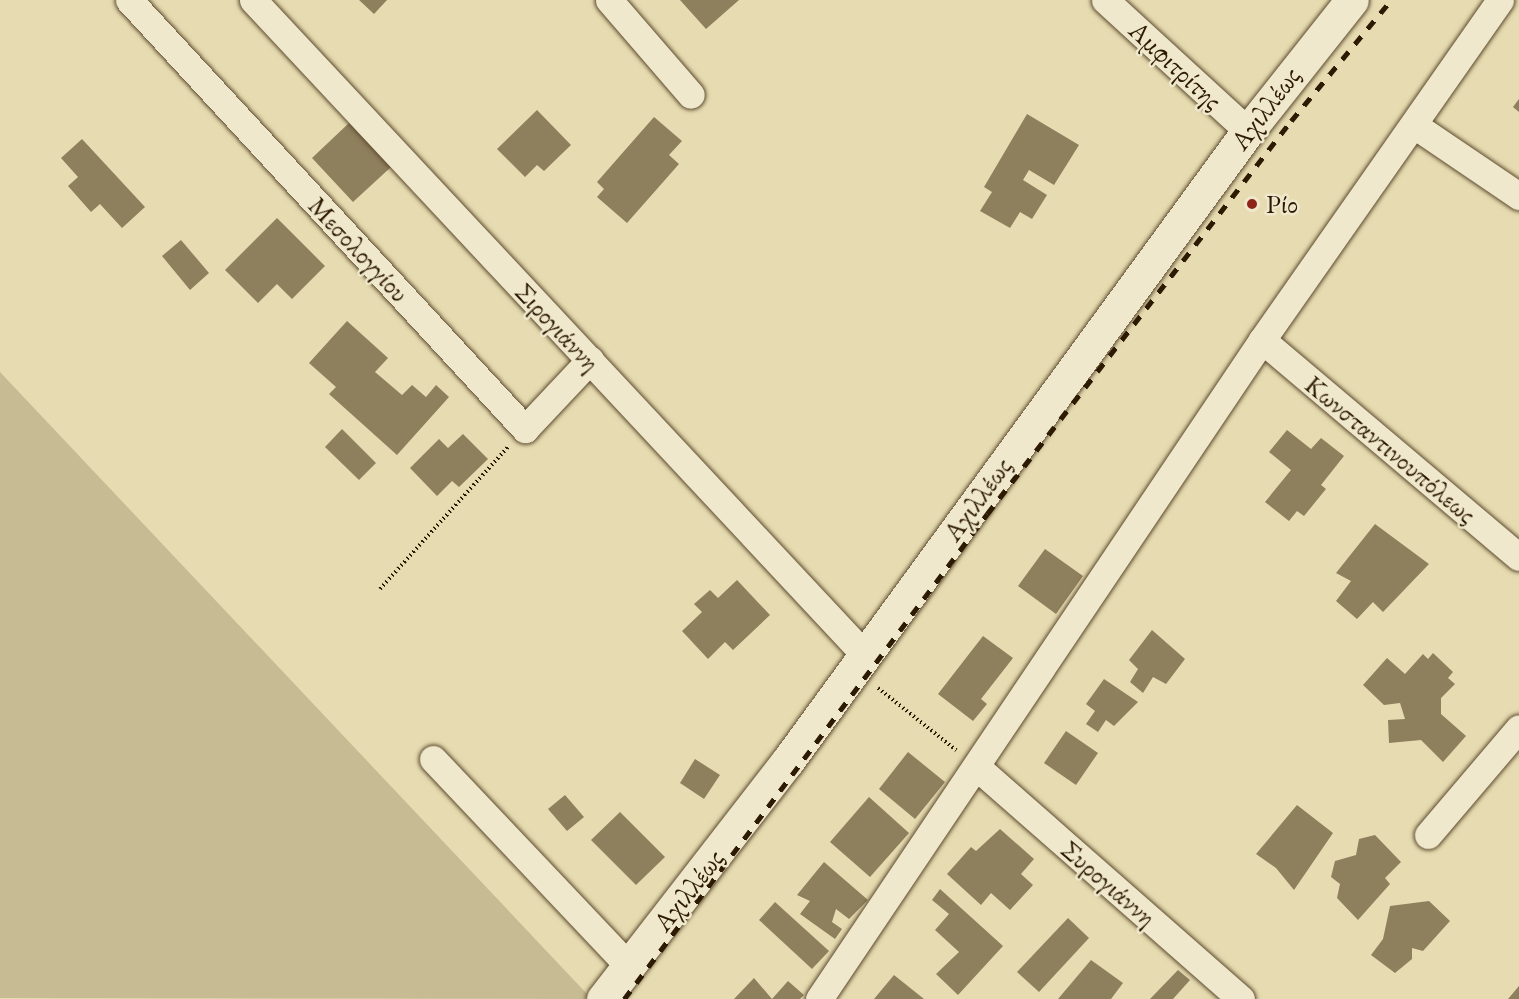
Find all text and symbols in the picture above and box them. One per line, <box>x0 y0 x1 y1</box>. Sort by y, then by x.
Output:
street label: Αμφιτρίτης <box>1123 14 1229 116</box>
street label: Αχιλλέως <box>1223 60 1307 156</box>
place label: Ρίο <box>1266 188 1298 220</box>
street label: Μεσολογγίου <box>302 189 416 309</box>
marker: Ρίο <box>1243 195 1261 213</box>
street label: Σιρογιάννη <box>509 276 607 378</box>
street label: Κωνσταντινουπόλεως <box>1299 368 1483 530</box>
street label: Αχιλλέως <box>936 451 1018 547</box>
street label: Συρογιάννη <box>1055 833 1163 933</box>
street label: Αχιλλέως <box>646 842 730 938</box>

